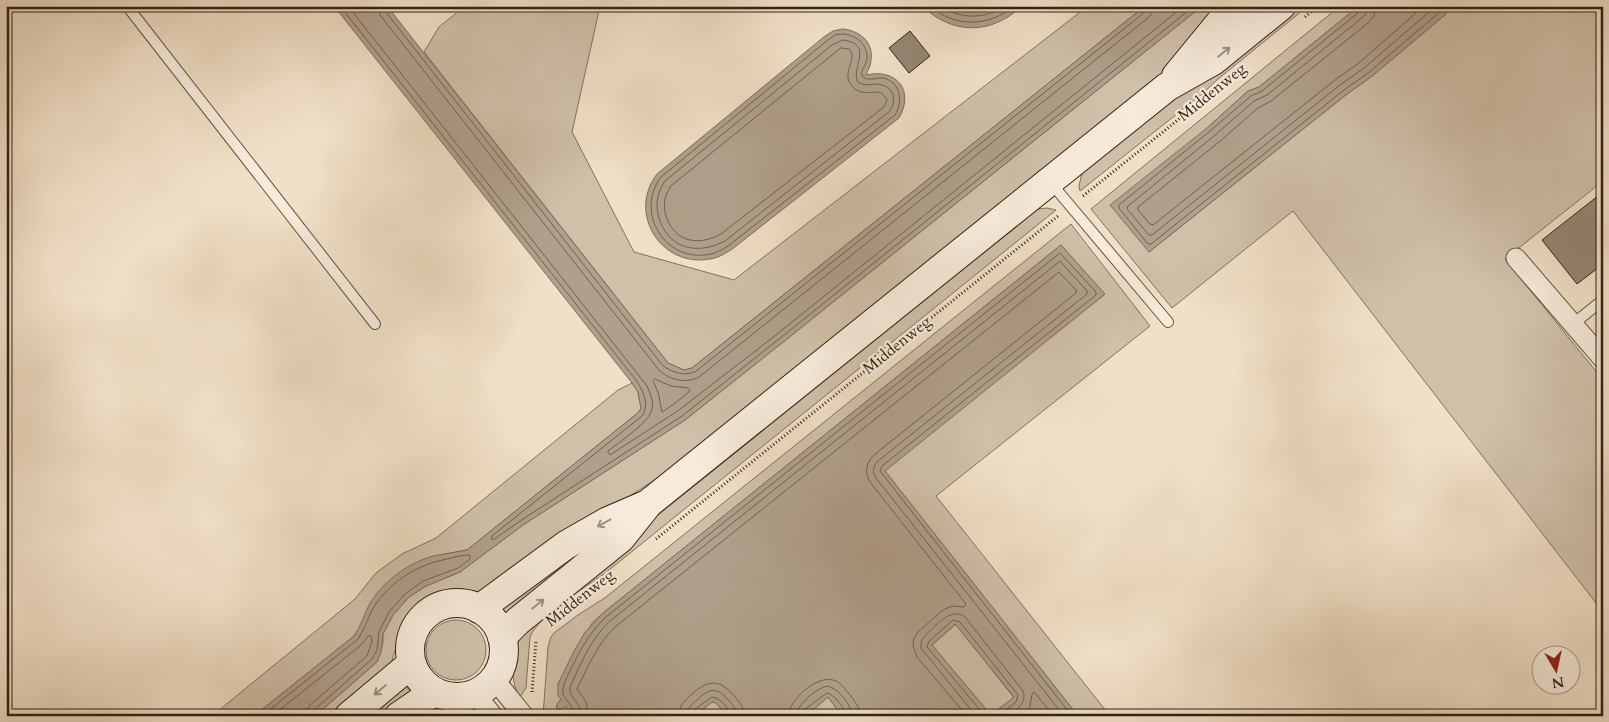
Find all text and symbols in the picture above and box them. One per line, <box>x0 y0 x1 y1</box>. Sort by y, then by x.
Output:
one-way arrow <box>1217 47 1230 58</box>
street label: Middenweg <box>1173 58 1251 126</box>
street label: Middenweg <box>858 311 936 379</box>
one-way arrow <box>598 519 612 529</box>
street label: Middenweg <box>541 564 619 632</box>
one-way arrow <box>532 599 545 610</box>
north arrow <box>1532 644 1582 694</box>
text: N <box>1550 672 1565 693</box>
one-way arrow <box>374 684 387 695</box>

